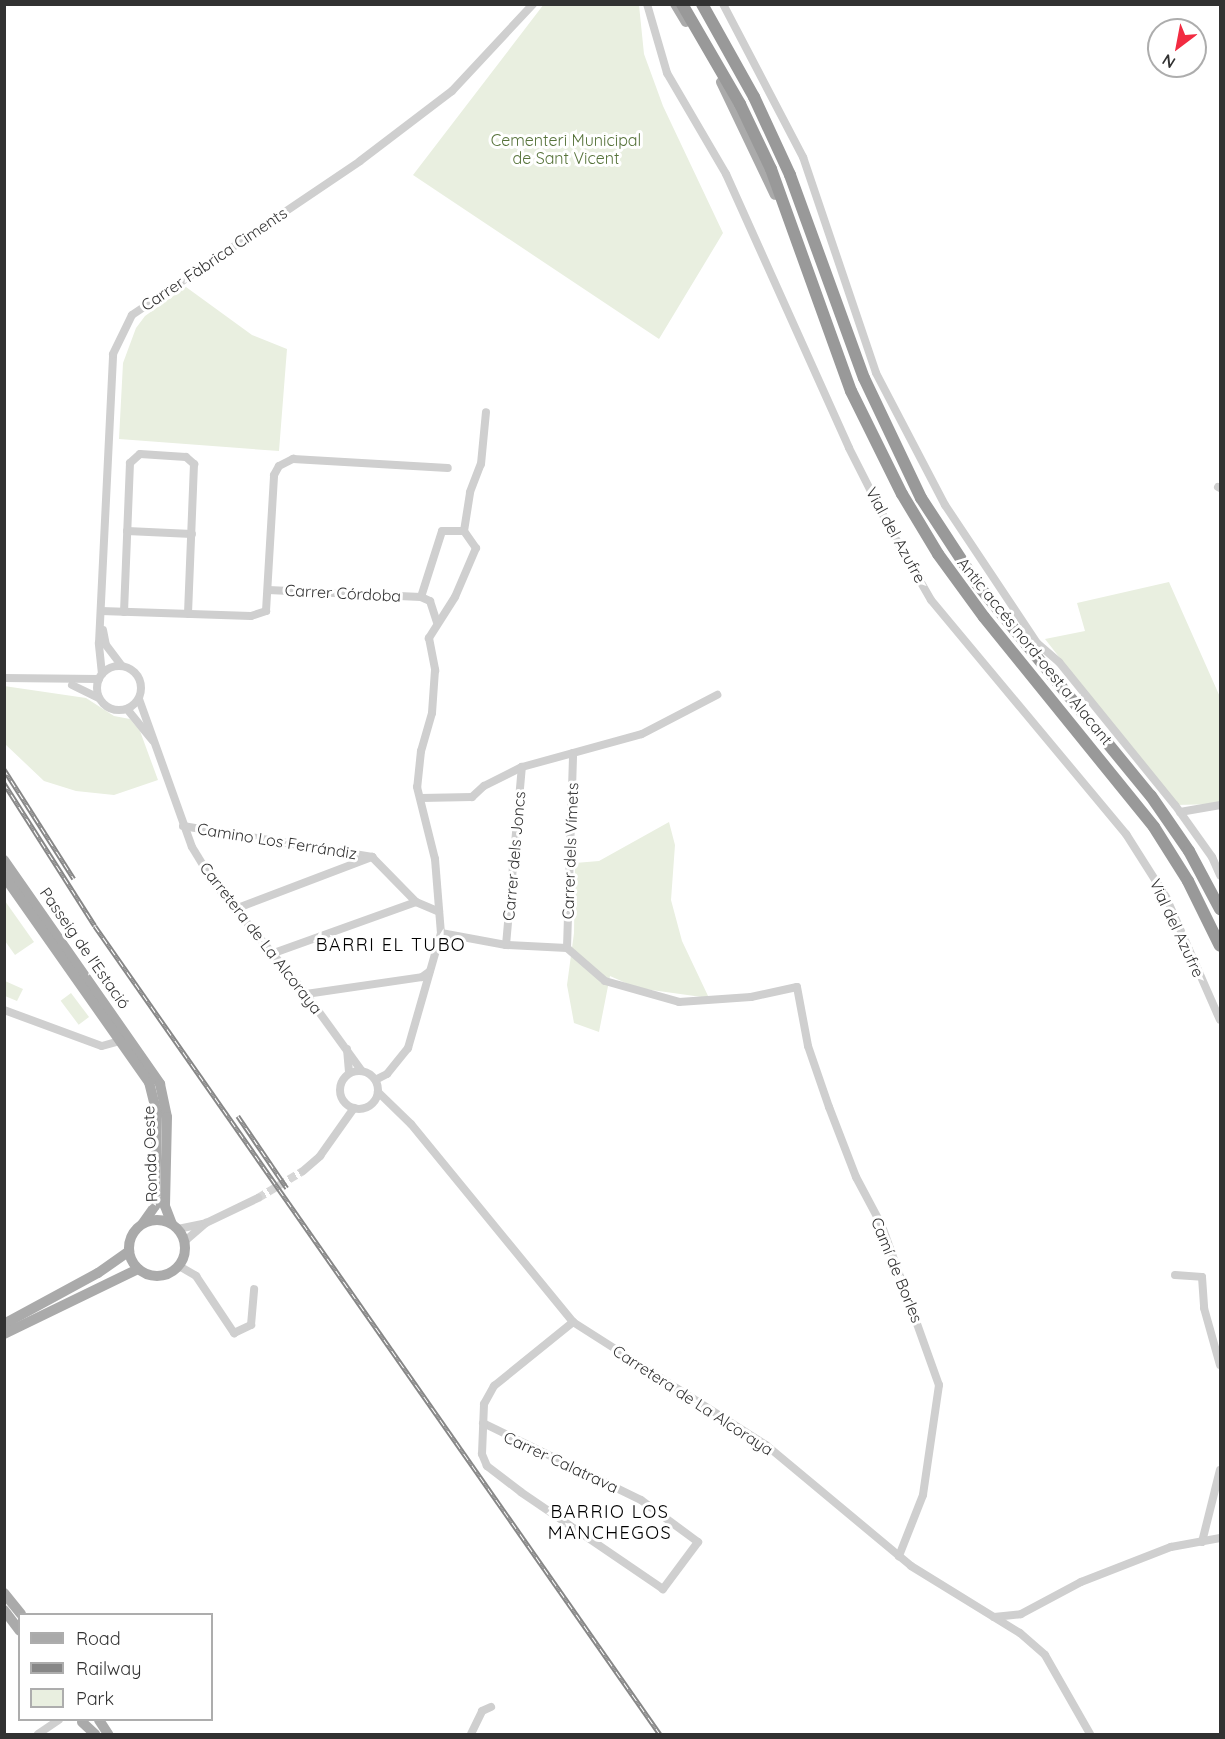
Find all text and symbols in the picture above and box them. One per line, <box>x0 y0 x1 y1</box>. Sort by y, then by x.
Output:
north arrow <box>1147 18 1207 78</box>
text: N <box>1158 50 1179 73</box>
park label: Cementeri Municipal de Sant Vicent <box>491 130 641 168</box>
street label: Carrer Fàbrica Ciments <box>137 203 291 315</box>
street label: Vial del Azufre <box>862 484 930 586</box>
street label: Antic accés nord-oest a Alacant <box>953 553 1117 749</box>
street label: Carrer Córdoba <box>284 580 402 606</box>
street label: Carrer dels Vímets <box>558 782 582 920</box>
street label: Carrer dels Joncs <box>499 790 529 922</box>
street label: Camino Los Ferrándiz <box>196 819 358 863</box>
street label: Carretera de La Alcoraya <box>196 858 326 1018</box>
street label: Vial del Azufre <box>1146 876 1208 980</box>
street label: Passeig de l'Estació <box>36 884 134 1012</box>
district label: BARRI EL TUBO <box>316 934 466 956</box>
street label: Ronda Oeste <box>139 1105 161 1203</box>
street label: Camí de Borles <box>867 1215 927 1325</box>
street label: Carretera de La Alcoraya <box>609 1341 777 1459</box>
street label: Carrer Calatrava <box>501 1427 621 1497</box>
district label: BARRIO LOS MANCHEGOS <box>548 1502 672 1544</box>
legend <box>18 1613 213 1721</box>
text: Road <box>76 1627 121 1650</box>
text: Railway <box>76 1657 142 1680</box>
text: Park <box>76 1687 114 1710</box>

